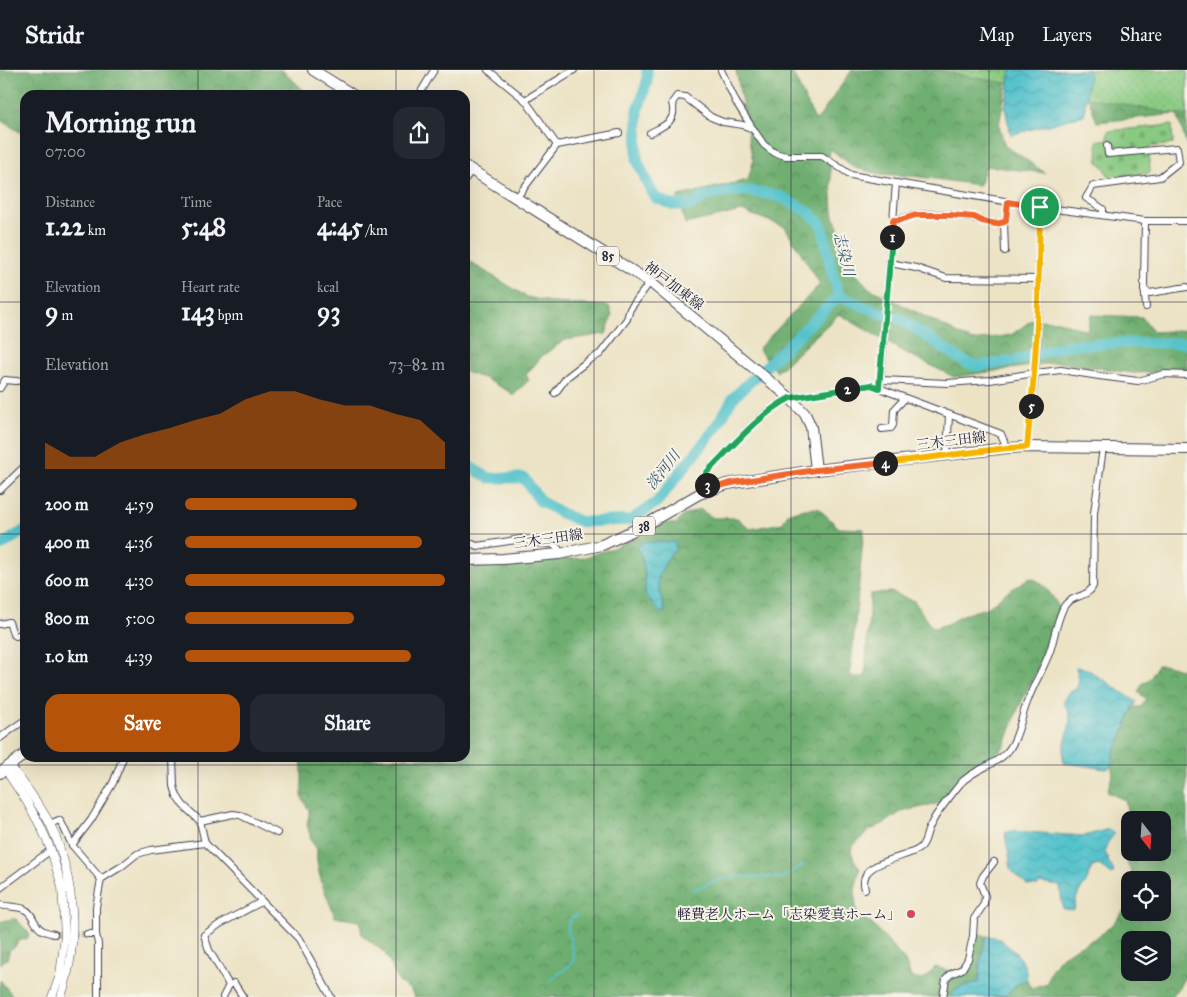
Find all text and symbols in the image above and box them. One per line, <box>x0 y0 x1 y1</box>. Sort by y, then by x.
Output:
text: Stridr <box>25 20 84 50</box>
text: Map <box>979 24 1014 46</box>
text: Layers <box>1042 24 1092 46</box>
text: Share <box>1120 24 1162 46</box>
text: Morning run <box>45 105 196 140</box>
button: share <box>393 107 445 159</box>
text: 07:00 <box>45 142 86 161</box>
pin <box>1019 186 1061 228</box>
icon: arrive <box>1026 193 1054 221</box>
text: Distance <box>45 194 95 211</box>
text: Time <box>181 194 212 211</box>
text: Pace <box>317 194 342 211</box>
text: 1.22 <box>45 211 85 242</box>
text: 5:48 <box>181 211 226 242</box>
text: 4:45 <box>317 211 363 242</box>
text: km <box>85 222 106 239</box>
text: /km <box>363 222 388 239</box>
pin: 1 <box>880 224 904 250</box>
text: 1 <box>890 229 895 246</box>
water label: 志染川 <box>830 230 859 280</box>
road number: 85 <box>597 247 619 266</box>
street label: 神戸加東線 <box>641 258 707 314</box>
text: Elevation <box>45 279 101 296</box>
text: Heart rate <box>181 279 240 296</box>
text: kcal <box>317 279 339 296</box>
text: 9 <box>45 296 58 327</box>
text: 143 <box>181 296 215 327</box>
text: 93 <box>317 296 340 327</box>
text: m <box>58 307 73 324</box>
text: bpm <box>215 307 243 324</box>
text: Elevation <box>45 355 109 374</box>
text: 73–82 m <box>388 355 445 374</box>
pin: 2 <box>834 376 860 402</box>
text: 2 <box>844 381 851 398</box>
pin: 5 <box>1018 394 1044 418</box>
text: 5 <box>1028 398 1035 415</box>
street label: 三木三田線 <box>915 428 987 454</box>
water label: 淡河川 <box>642 445 685 493</box>
pin: 4 <box>872 450 898 476</box>
text: 4 <box>882 455 889 472</box>
pin: 3 <box>694 472 720 498</box>
text: 3 <box>705 477 710 494</box>
text: 200 m <box>45 495 88 514</box>
text: 4:59 <box>125 495 154 514</box>
road number: 38 <box>633 516 655 536</box>
street label: 三木三田線 <box>512 526 584 552</box>
text: 400 m <box>45 533 89 552</box>
text: 4:36 <box>125 533 153 552</box>
text: 600 m <box>45 571 89 590</box>
text: 4:30 <box>125 571 154 590</box>
text: 800 m <box>45 609 89 628</box>
text: 5:00 <box>125 609 155 628</box>
text: 1.0 km <box>45 647 88 666</box>
text: 4:39 <box>125 647 153 666</box>
button: Save <box>45 694 240 752</box>
button: Share <box>250 694 445 752</box>
north arrow <box>1121 811 1171 861</box>
map controls <box>1121 811 1171 981</box>
button: locate <box>1121 871 1171 921</box>
place label: 軽費老人ホーム「志染愛真ホーム」 <box>677 906 901 923</box>
marker: 軽費老人ホーム「志染愛真ホーム」 <box>905 908 917 920</box>
button: layers <box>1121 931 1171 981</box>

